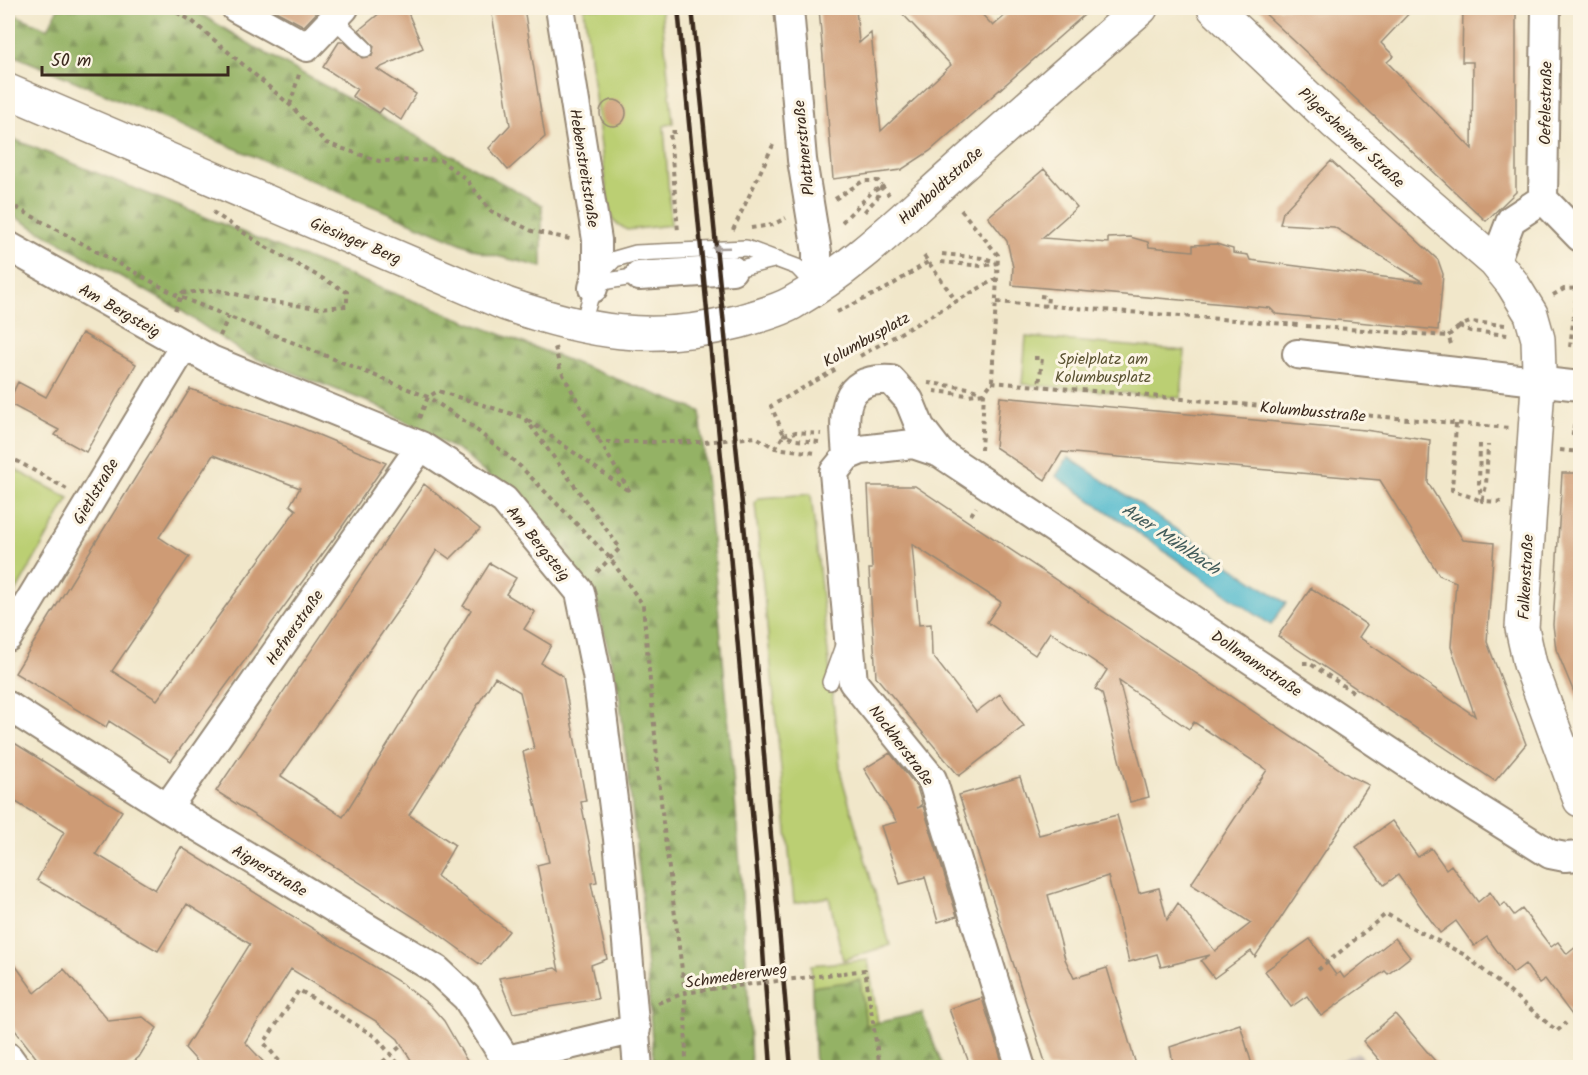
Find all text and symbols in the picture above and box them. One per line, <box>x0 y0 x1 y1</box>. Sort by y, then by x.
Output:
scale bar <box>42 39 228 77</box>
text: 50 m <box>51 47 91 76</box>
street label: Oefelestraße <box>1533 61 1560 145</box>
street label: Pilgersheimer Straße <box>1292 82 1410 195</box>
street label: Plattnerstraße <box>787 99 822 197</box>
street label: Hebenstreitstraße <box>562 107 605 229</box>
street label: Humboldtstraße <box>893 141 989 231</box>
street label: Giesinger Berg <box>306 211 405 272</box>
one-way arrow <box>712 243 731 252</box>
street label: Am Bergsteig <box>74 278 165 345</box>
street label: Kolumbusplatz <box>819 306 915 375</box>
park label: Spielplatz am Kolumbusplatz <box>1055 347 1151 390</box>
street label: Kolumbusstraße <box>1259 395 1367 430</box>
street label: Gietlstraße <box>67 454 126 530</box>
water label: Auer Mühlbach <box>1115 497 1226 585</box>
street label: Am Bergsteig <box>500 501 576 587</box>
street label: Falkenstraße <box>1512 534 1541 620</box>
street label: Hefnerstraße <box>260 585 331 671</box>
street label: Dollmannstraße <box>1206 625 1307 704</box>
street label: Nockherstraße <box>862 700 940 792</box>
street label: Aignerstraße <box>227 839 312 904</box>
street label: Schmedererweg <box>684 957 789 996</box>

